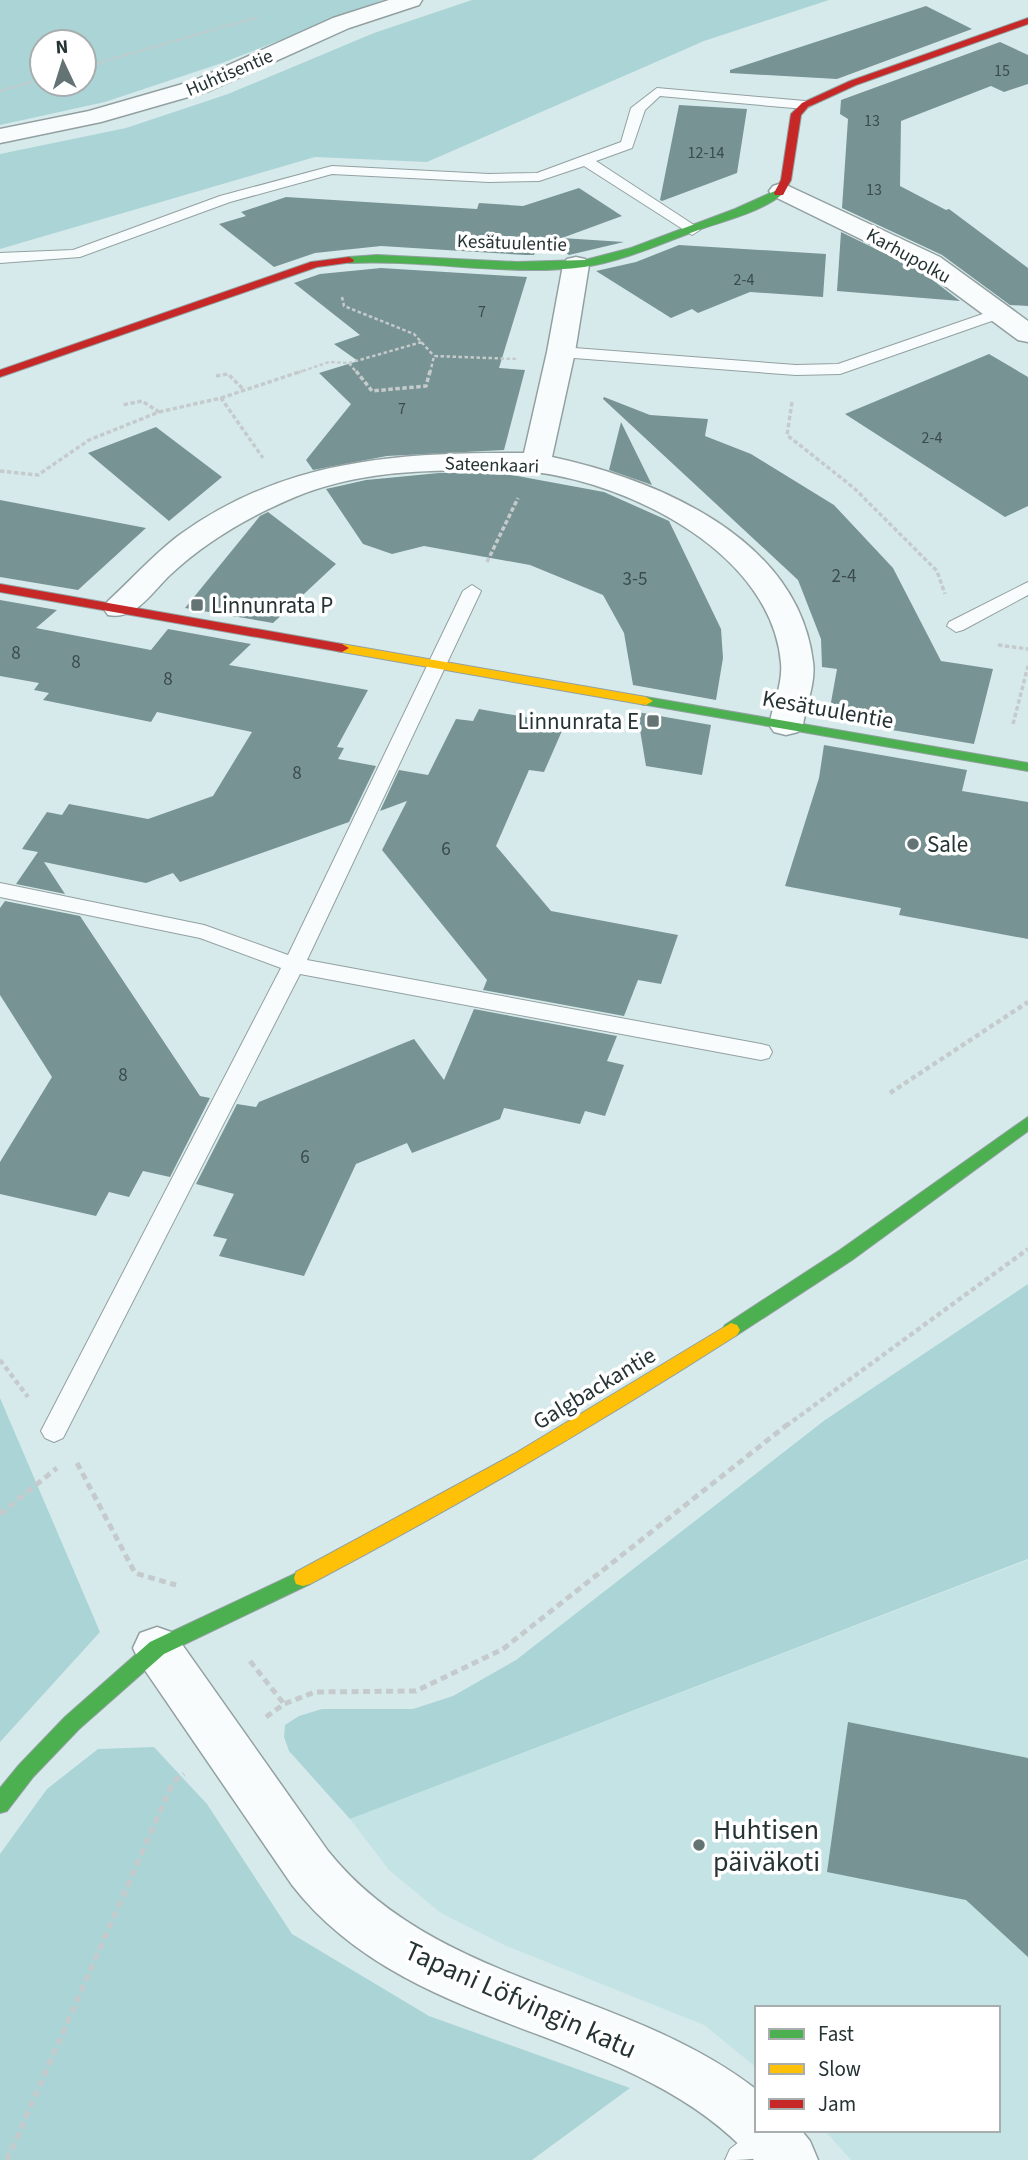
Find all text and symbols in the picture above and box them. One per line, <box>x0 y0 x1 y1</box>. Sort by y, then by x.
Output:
north arrow <box>28 28 98 98</box>
text: N <box>55 34 69 61</box>
street label: Huhtisentie <box>182 43 277 104</box>
house number: 15 <box>994 60 1010 82</box>
house number: 13 <box>864 110 880 132</box>
house number: 12-14 <box>688 142 724 164</box>
house number: 13 <box>866 179 882 201</box>
street label: Karhupolku <box>861 222 955 291</box>
street label: Kesätuulentie <box>457 228 567 259</box>
house number: 2-4 <box>734 269 754 291</box>
house number: 7 <box>478 301 486 323</box>
house number: 7 <box>398 398 406 420</box>
house number: 2-4 <box>922 427 942 449</box>
street label: Sateenkaari <box>444 450 540 481</box>
house number: 2-4 <box>832 563 856 590</box>
house number: 3-5 <box>623 566 647 593</box>
place label: Linnunrata P <box>211 589 333 622</box>
marker: Linnunrata P <box>189 597 205 613</box>
house number: 8 <box>11 640 21 667</box>
house number: 8 <box>71 649 81 676</box>
house number: 8 <box>163 666 173 693</box>
street label: Kesätuulentie <box>760 682 896 737</box>
place label: Linnunrata E <box>518 705 639 738</box>
marker: Linnunrata E <box>645 713 661 729</box>
house number: 8 <box>292 760 302 787</box>
place label: Sale <box>927 828 968 861</box>
house number: 6 <box>441 836 451 863</box>
marker: Sale <box>905 836 921 852</box>
house number: 8 <box>118 1062 128 1089</box>
house number: 6 <box>300 1144 310 1171</box>
street label: Galgbackantie <box>527 1339 662 1438</box>
place label: Huhtisen päiväkoti <box>713 1810 820 1882</box>
marker: Huhtisen päiväkoti <box>691 1837 707 1853</box>
street label: Tapani Löfvingin katu <box>398 1931 643 2069</box>
legend <box>755 2006 1000 2132</box>
text: Fast <box>818 2019 854 2049</box>
text: Slow <box>818 2054 861 2084</box>
text: Jam <box>818 2089 856 2119</box>

